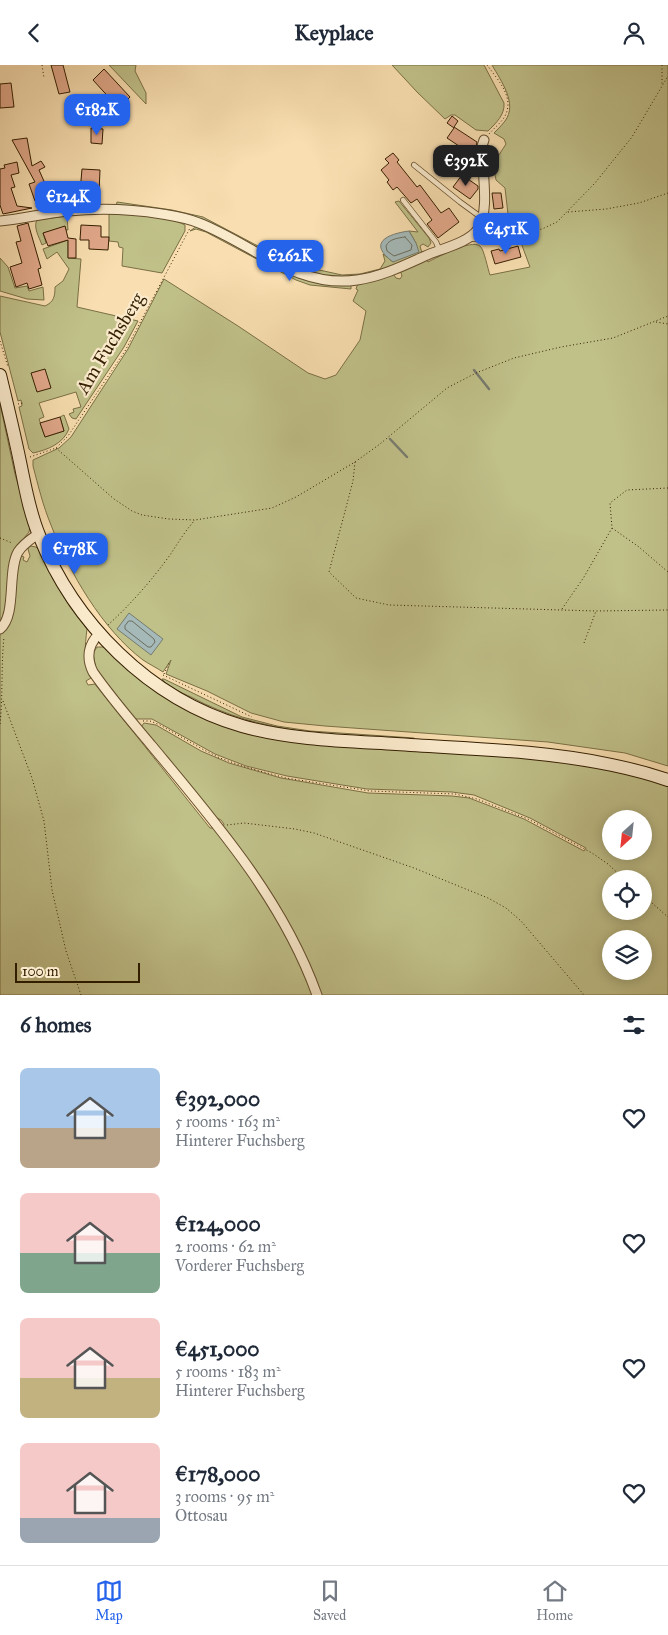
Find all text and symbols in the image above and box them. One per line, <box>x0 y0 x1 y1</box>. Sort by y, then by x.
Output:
icon: back <box>20 19 48 47</box>
text: Keyplace <box>294 19 374 46</box>
icon: person <box>620 19 648 47</box>
pin: €182K <box>62 93 132 136</box>
text: €182K <box>75 100 119 119</box>
pin: €392K <box>431 145 501 187</box>
text: €392K <box>444 151 488 170</box>
pin: €124K <box>33 181 103 223</box>
text: €124K <box>46 187 90 206</box>
pin: €451K <box>471 213 541 255</box>
text: €451K <box>484 219 528 238</box>
pin: €262K <box>255 239 325 282</box>
text: €262K <box>267 246 313 265</box>
street label: Am Fuchsberg <box>70 288 150 399</box>
pin: €178K <box>40 533 110 575</box>
text: €178K <box>53 539 97 558</box>
north arrow <box>602 810 652 860</box>
map controls <box>602 810 652 980</box>
button: locate <box>602 870 652 920</box>
button: layers <box>602 930 652 980</box>
scale bar <box>15 960 140 983</box>
text: 100 m <box>22 963 59 980</box>
icon: filters <box>620 1011 648 1039</box>
text: 6 homes <box>20 1012 92 1038</box>
text: €392,000 <box>175 1086 260 1112</box>
icon: home <box>60 1088 120 1148</box>
icon: heart <box>620 1104 648 1132</box>
text: 5 rooms · 163 m² <box>175 1112 280 1131</box>
text: Hinterer Fuchsberg <box>175 1131 304 1150</box>
text: €124,000 <box>175 1211 261 1237</box>
icon: home <box>60 1213 120 1273</box>
icon: heart <box>620 1229 648 1257</box>
text: 2 rooms · 62 m² <box>175 1237 276 1256</box>
text: Vorderer Fuchsberg <box>175 1256 304 1275</box>
text: €451,000 <box>175 1336 260 1362</box>
icon: home <box>60 1338 120 1398</box>
icon: heart <box>620 1354 648 1382</box>
text: 5 rooms · 183 m² <box>175 1362 281 1381</box>
text: Hinterer Fuchsberg <box>175 1381 304 1400</box>
text: €178,000 <box>175 1461 261 1487</box>
icon: home <box>60 1463 120 1523</box>
icon: heart <box>620 1479 648 1507</box>
text: 3 rooms · 95 m² <box>175 1487 274 1506</box>
text: Ottosau <box>175 1506 228 1525</box>
tab: Map <box>95 1577 123 1624</box>
tab: Saved <box>313 1577 346 1624</box>
tab: Home <box>536 1577 573 1624</box>

